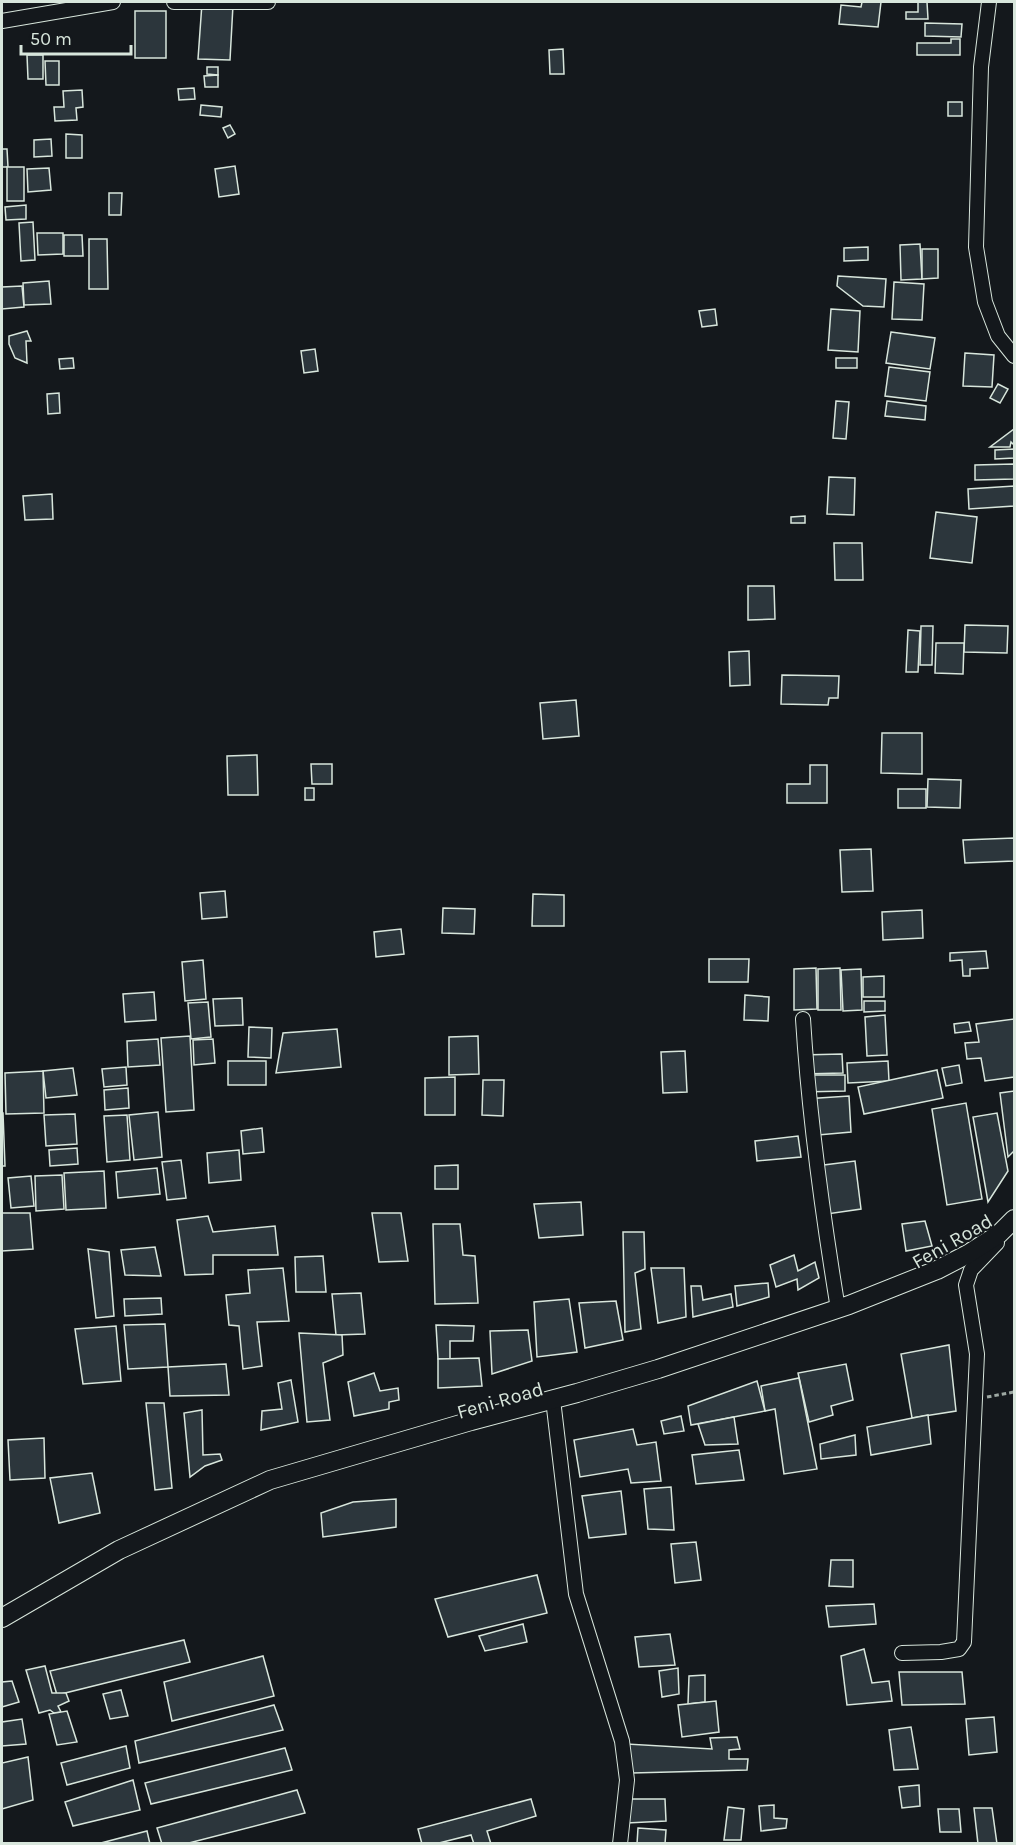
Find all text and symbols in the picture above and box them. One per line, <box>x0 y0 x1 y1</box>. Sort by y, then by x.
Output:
scale bar <box>21 18 130 56</box>
text: 50 m <box>30 28 72 50</box>
street label: Feni Road <box>908 1209 997 1274</box>
street label: Feni Road <box>454 1377 546 1424</box>

